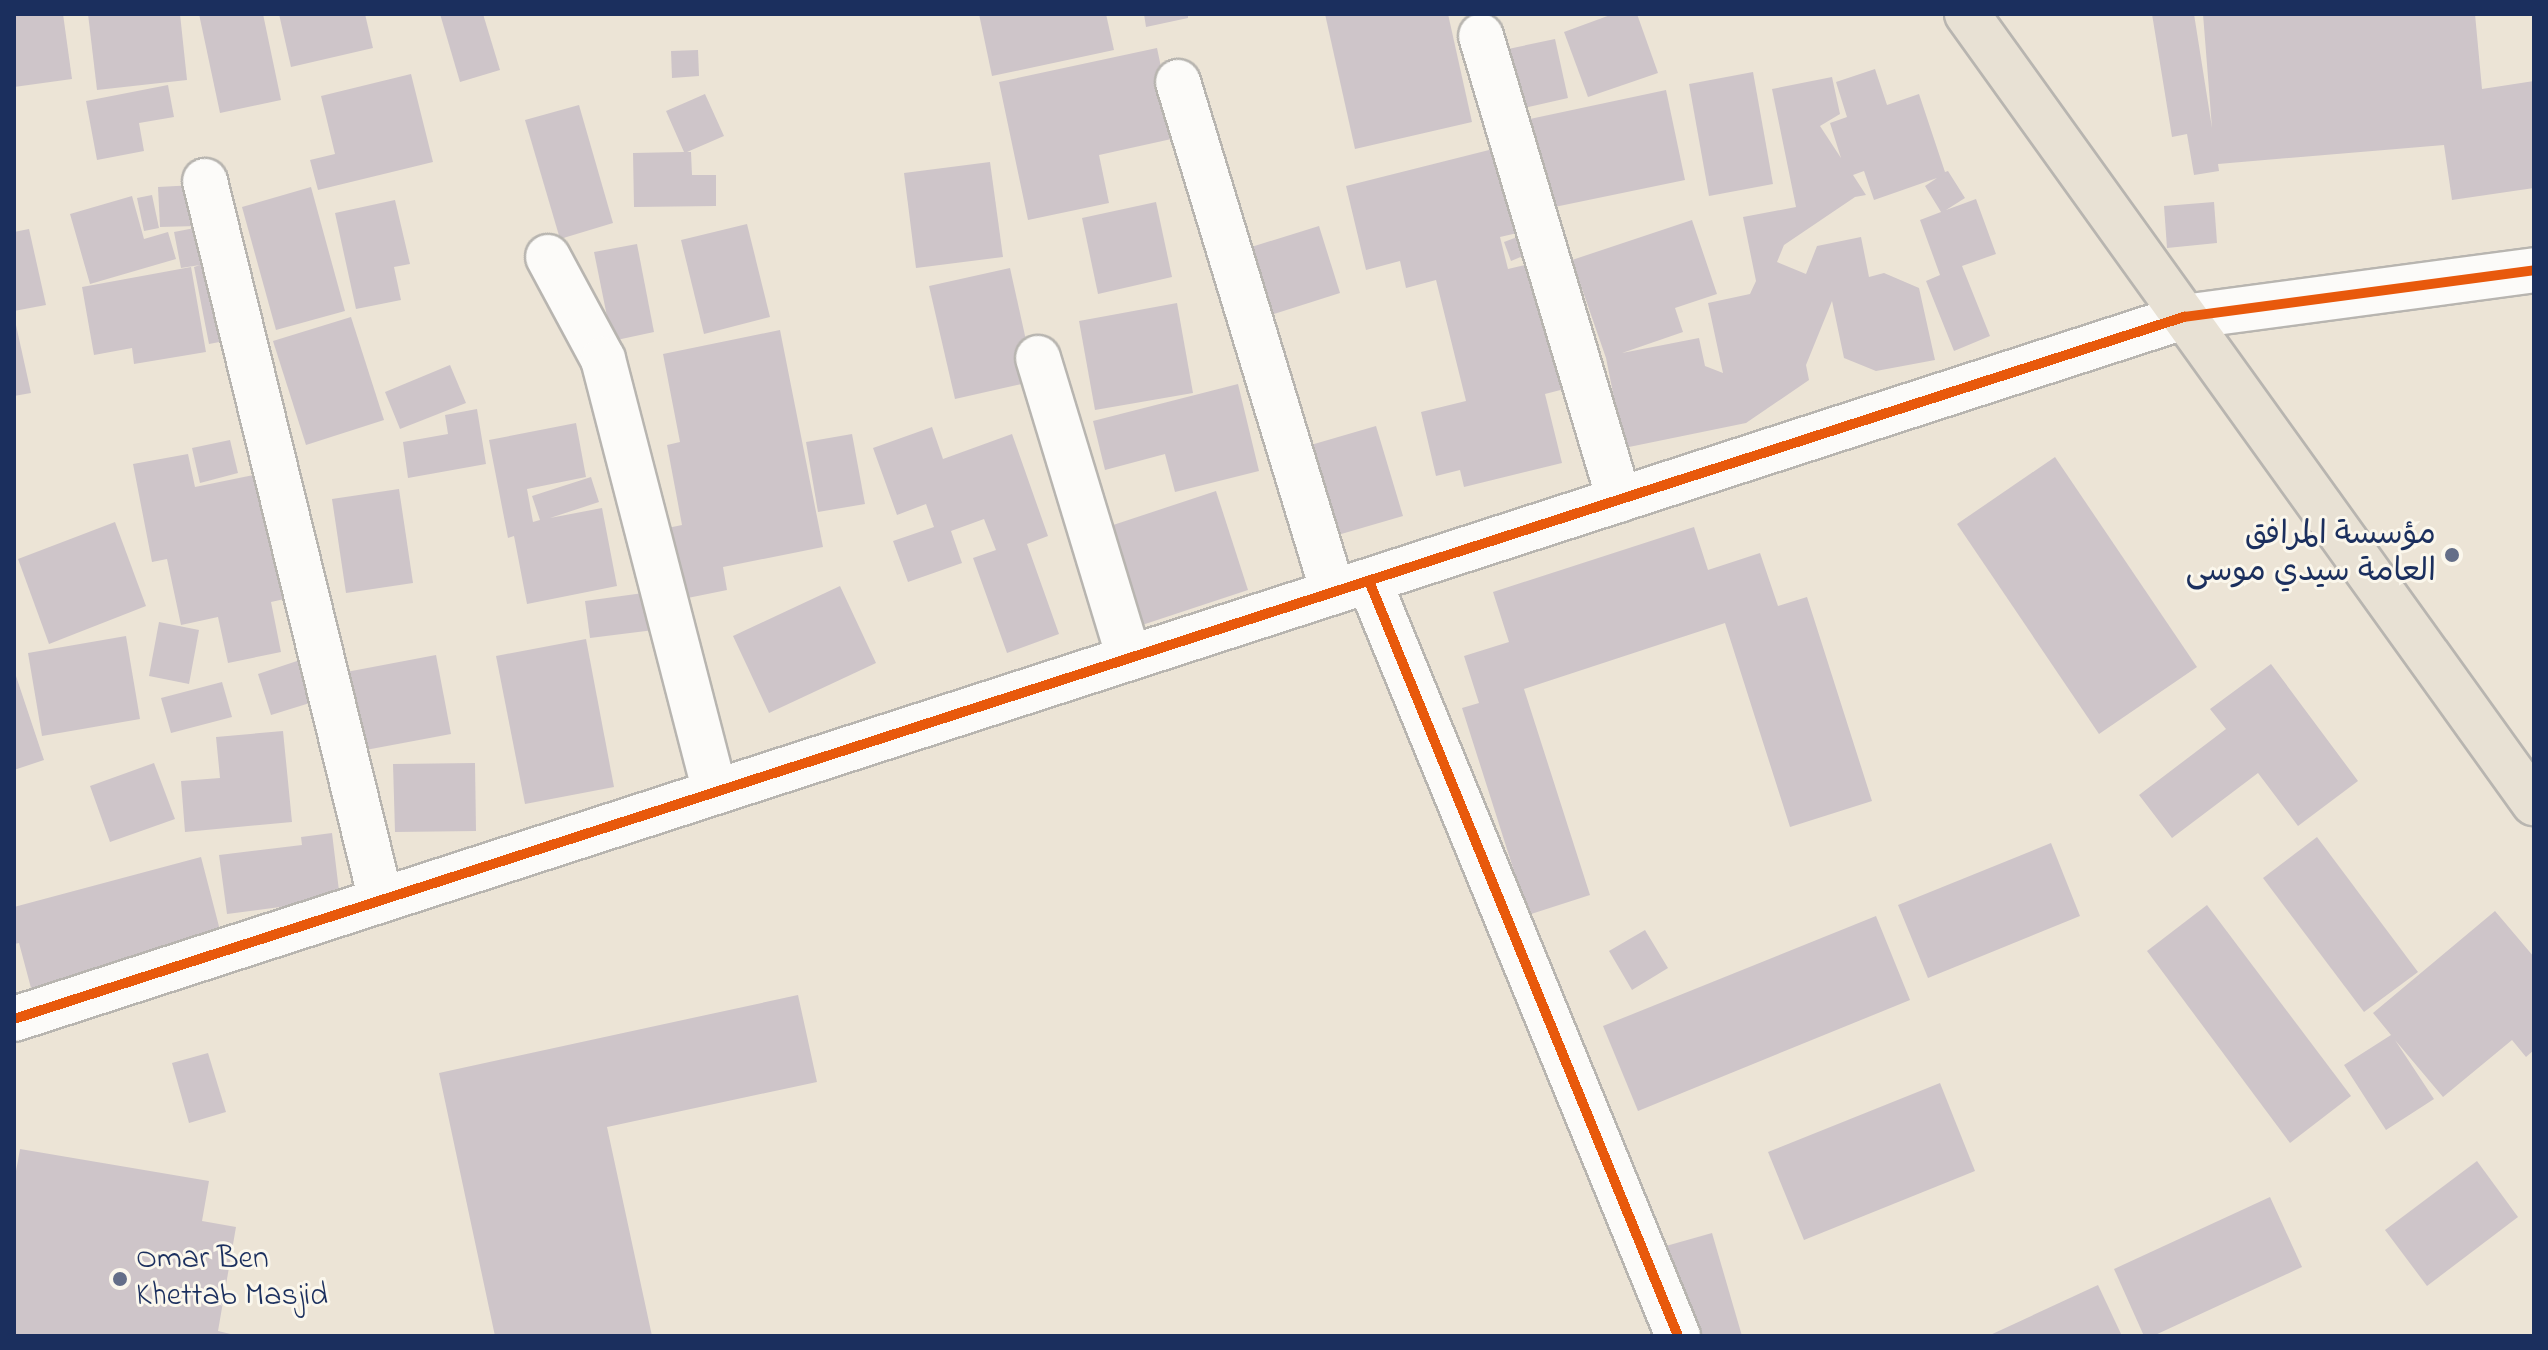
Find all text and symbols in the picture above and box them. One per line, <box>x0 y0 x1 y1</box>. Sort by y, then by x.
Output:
place label: مؤسسة المرافق العامة سيدي موسى <box>2185 518 2436 593</box>
marker: مؤسسة المرافق العامة سيدي موسى <box>2443 546 2461 564</box>
place label: Omar Ben Khettab Masjid <box>136 1242 328 1317</box>
marker: Omar Ben Khettab Masjid <box>111 1270 129 1288</box>

